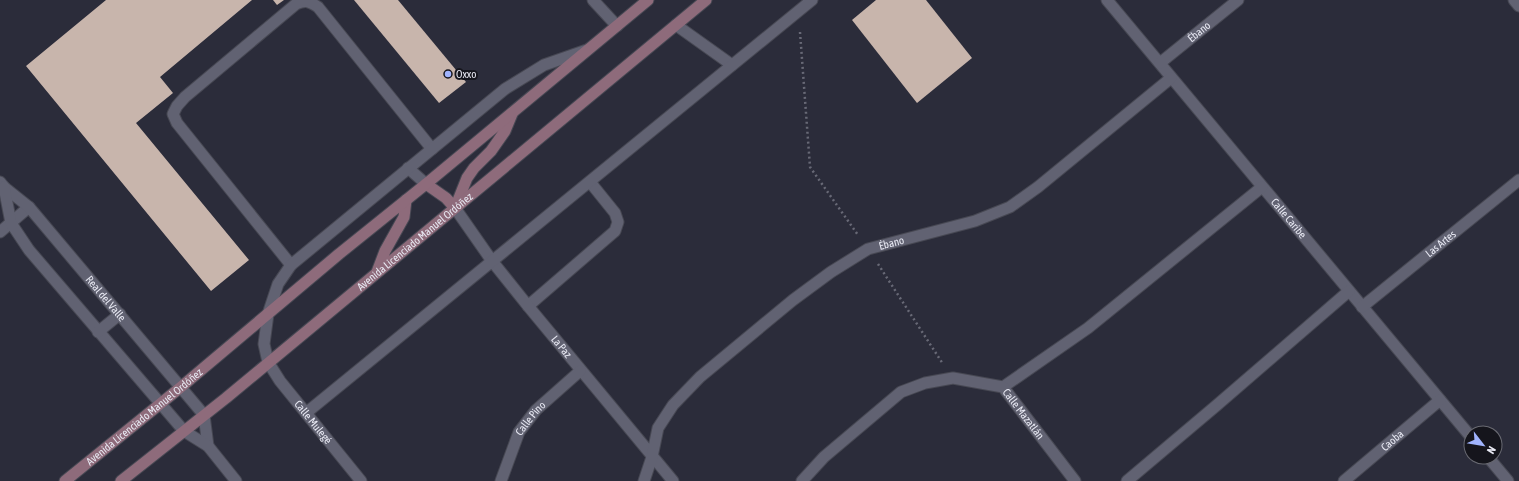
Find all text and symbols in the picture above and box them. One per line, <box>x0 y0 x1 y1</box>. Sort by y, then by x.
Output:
street label: Ébano <box>1185 19 1213 44</box>
place label: Oxxo <box>456 68 476 80</box>
marker: Oxxo <box>443 69 453 79</box>
street label: Avenida Licenciado Manuel Ordóñez <box>355 190 475 293</box>
street label: Calle Caribe <box>1269 196 1309 241</box>
street label: Las Artes <box>1423 228 1458 259</box>
street label: Ébano <box>878 234 905 252</box>
street label: Real del Valle <box>83 273 128 324</box>
street label: La Paz <box>549 333 574 360</box>
street label: Avenida Licenciado Manuel Ordóñez <box>84 366 205 468</box>
street label: Calle Mazatlán <box>1000 386 1047 441</box>
street label: Calle Mulegé <box>292 398 334 446</box>
street label: Calle Pino <box>513 399 548 438</box>
north arrow <box>1463 425 1503 465</box>
street label: Caoba <box>1379 428 1406 453</box>
text: N <box>1485 444 1498 456</box>

